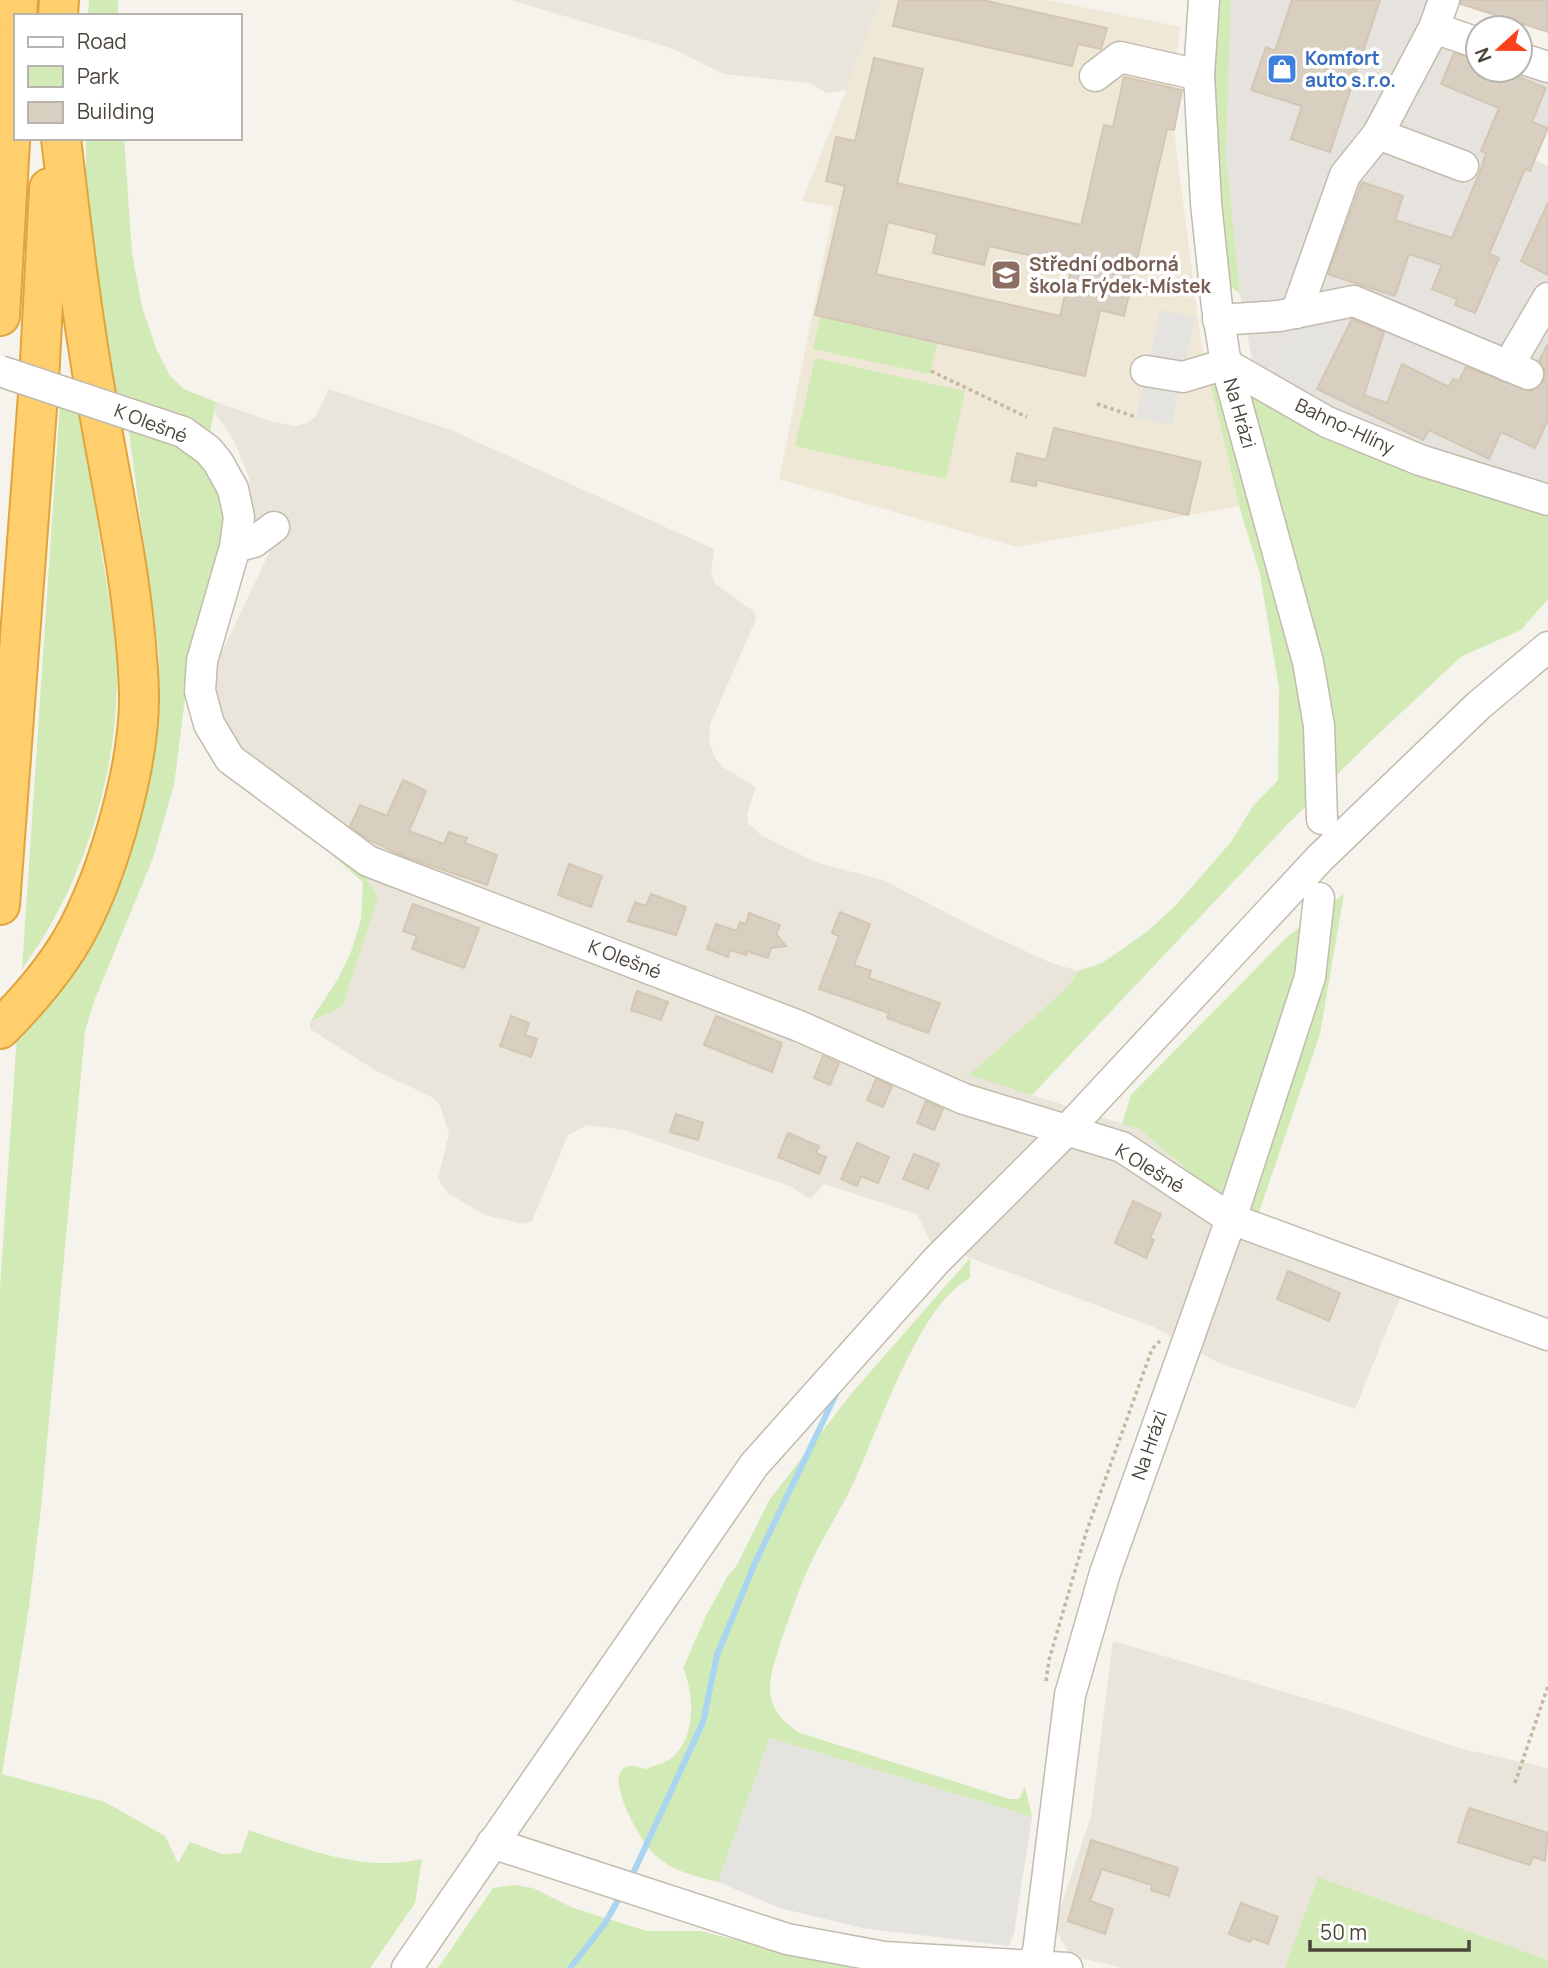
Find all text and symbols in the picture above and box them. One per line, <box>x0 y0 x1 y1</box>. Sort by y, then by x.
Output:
legend <box>14 14 242 140</box>
north arrow <box>1464 14 1534 84</box>
text: Road <box>77 27 127 55</box>
text: N <box>1469 44 1498 66</box>
place label: Komfort auto s.r.o. <box>1305 45 1396 93</box>
shop icon: Komfort auto s.r.o. <box>1265 52 1299 86</box>
text: Park <box>77 62 119 90</box>
text: Building <box>77 97 154 125</box>
place label: Střední odborná škola Frýdek-Místek <box>1029 251 1211 299</box>
school or university icon: Střední odborná škola Frýdek-Místek <box>989 258 1023 292</box>
street label: Na Hrázi <box>1218 375 1262 451</box>
street label: Bahno-Hlíny <box>1291 392 1399 460</box>
street label: K Olešné <box>111 397 191 449</box>
street label: K Olešné <box>585 933 665 985</box>
street label: K Olešné <box>1111 1137 1189 1199</box>
street label: Na Hrázi <box>1125 1407 1173 1483</box>
scale bar <box>1310 1909 1469 1953</box>
text: 50 m <box>1320 1918 1367 1946</box>

